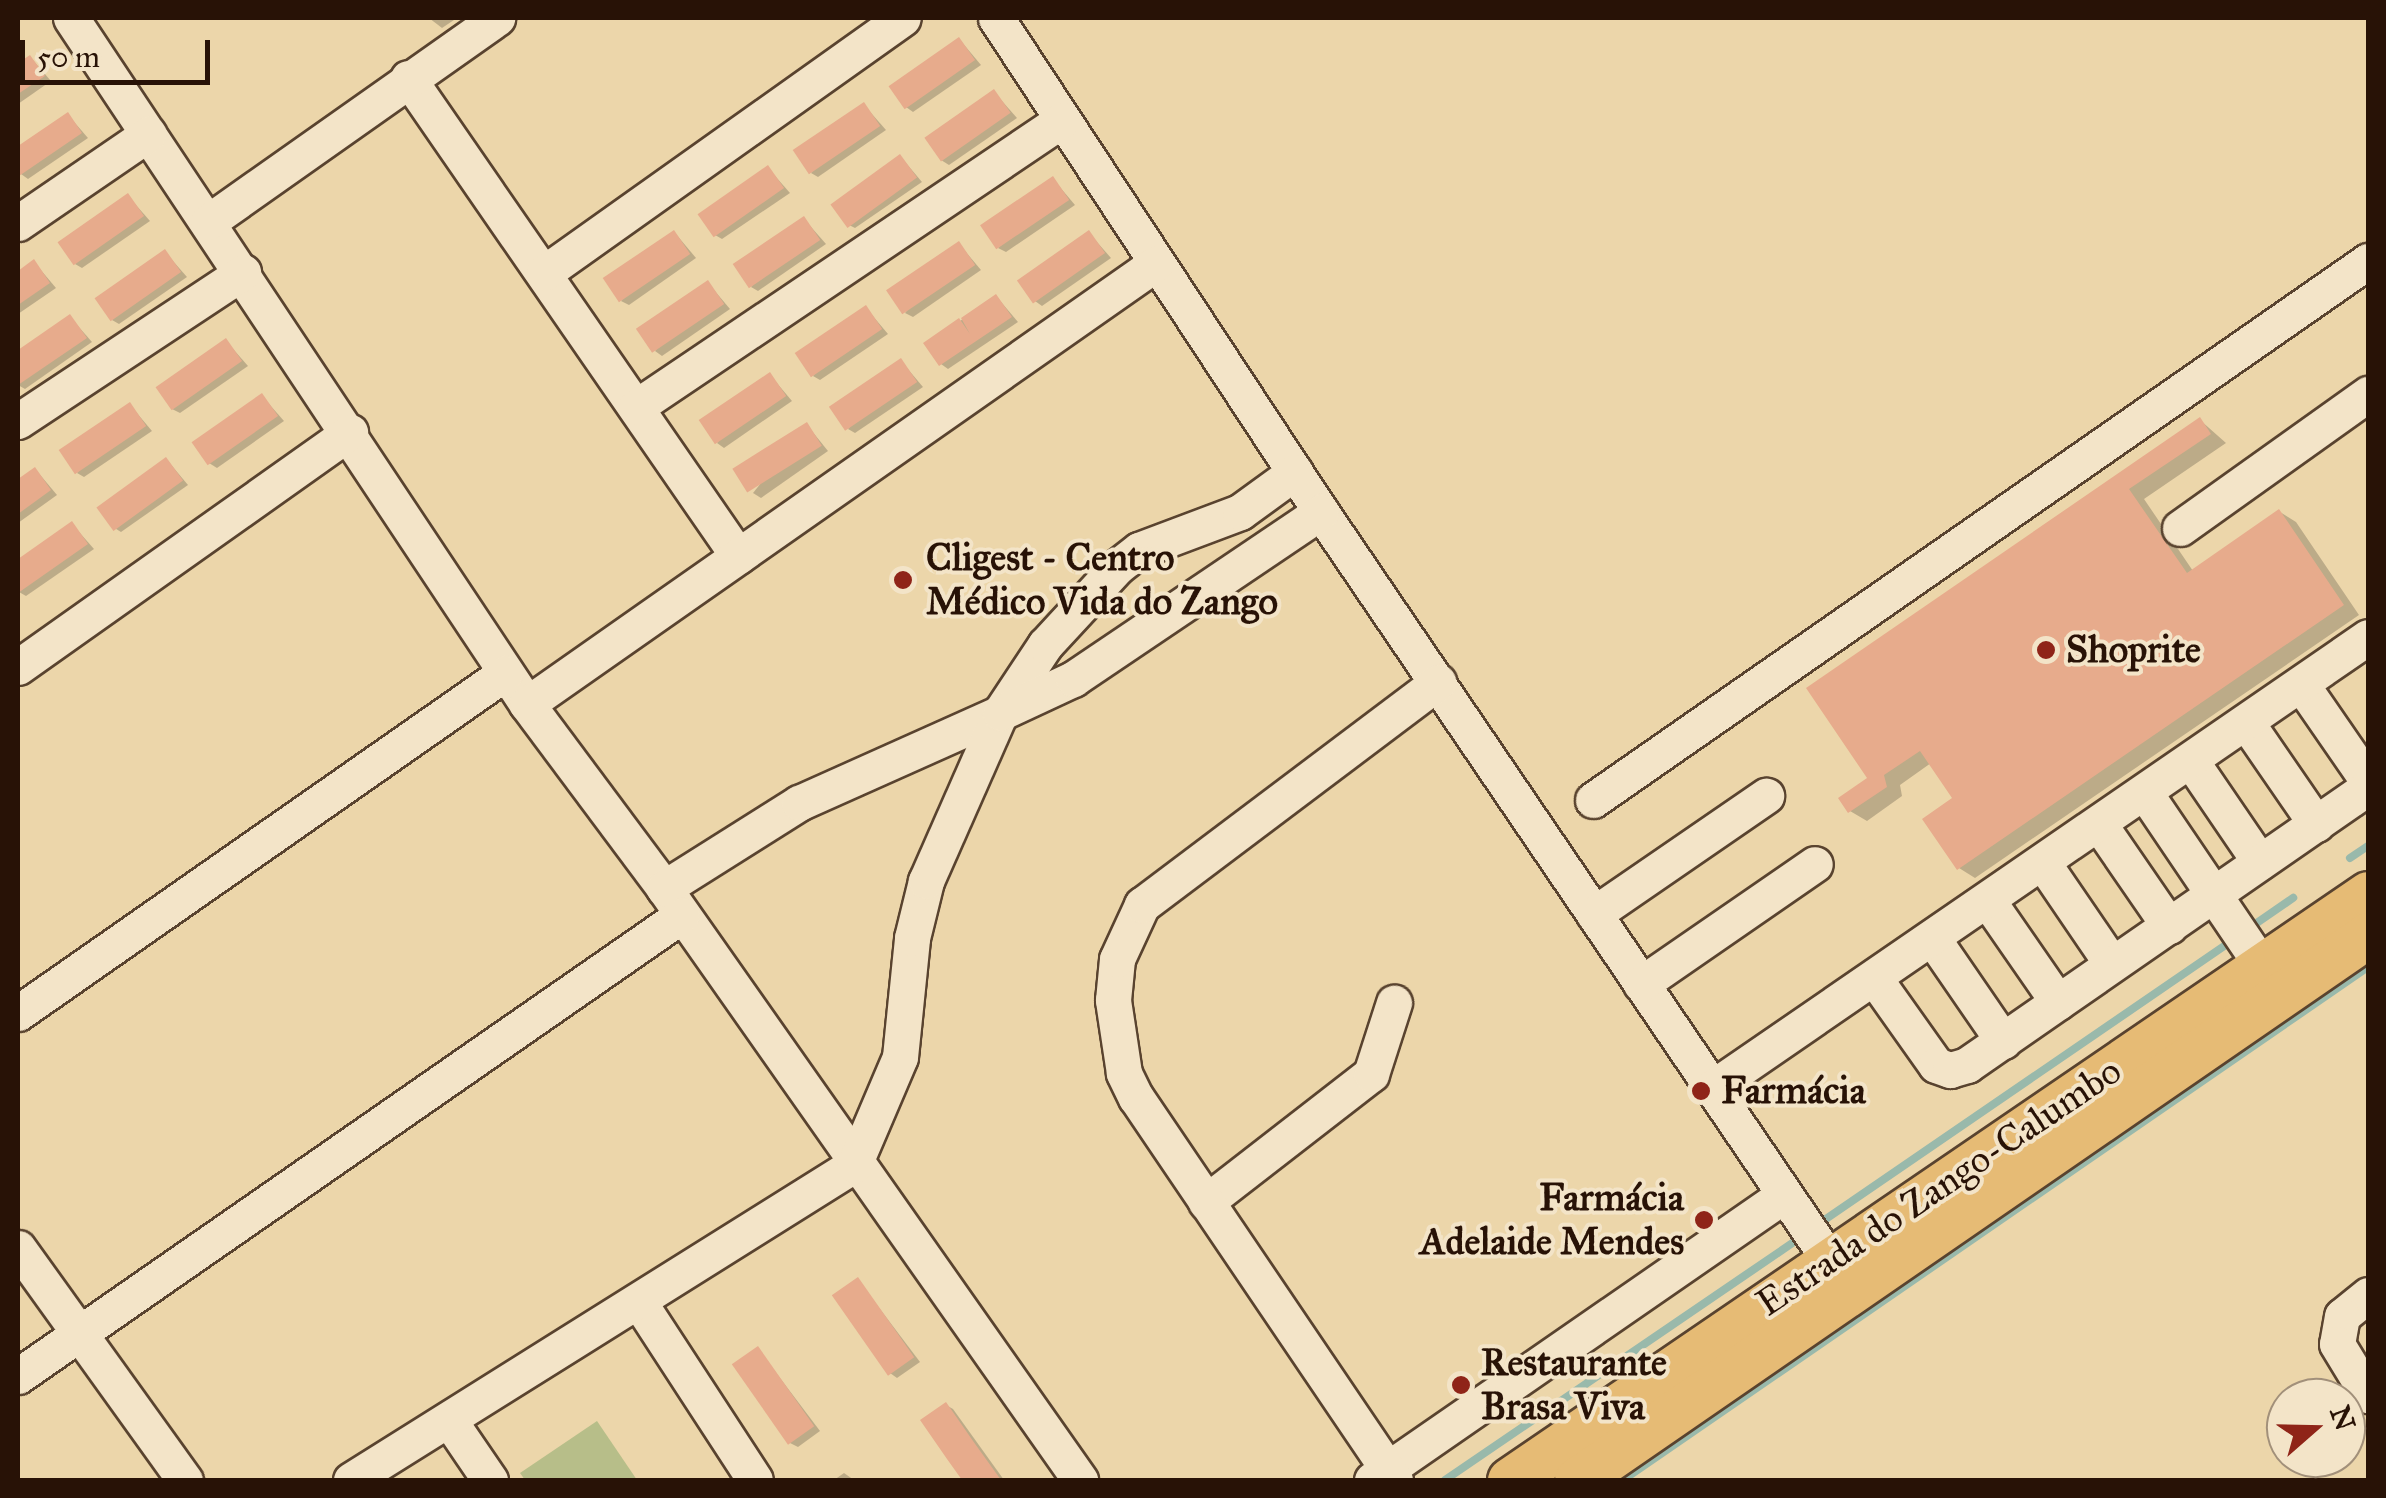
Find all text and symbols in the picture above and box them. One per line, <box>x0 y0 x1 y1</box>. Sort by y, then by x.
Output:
scale bar <box>25 20 215 82</box>
text: 50 m <box>37 39 100 75</box>
place label: Cligest - Centro Médico Vida do Zango <box>926 535 1278 624</box>
marker: Cligest - Centro Médico Vida do Zango <box>890 567 916 593</box>
place label: Shoprite <box>2066 627 2201 673</box>
marker: Shoprite <box>2035 639 2057 661</box>
street label: Estrada do Zango-Calumbo <box>1748 1048 2130 1326</box>
place label: Farmácia <box>1721 1068 1866 1114</box>
marker: Farmácia <box>1690 1080 1712 1102</box>
place label: Farmácia Adelaide Mendes <box>1420 1175 1684 1264</box>
marker: Farmácia Adelaide Mendes <box>1693 1209 1715 1231</box>
place label: Restaurante Brasa Viva <box>1481 1340 1667 1430</box>
marker: Restaurante Brasa Viva <box>1450 1374 1472 1396</box>
north arrow <box>2266 1378 2366 1478</box>
text: N <box>2322 1401 2363 1435</box>

